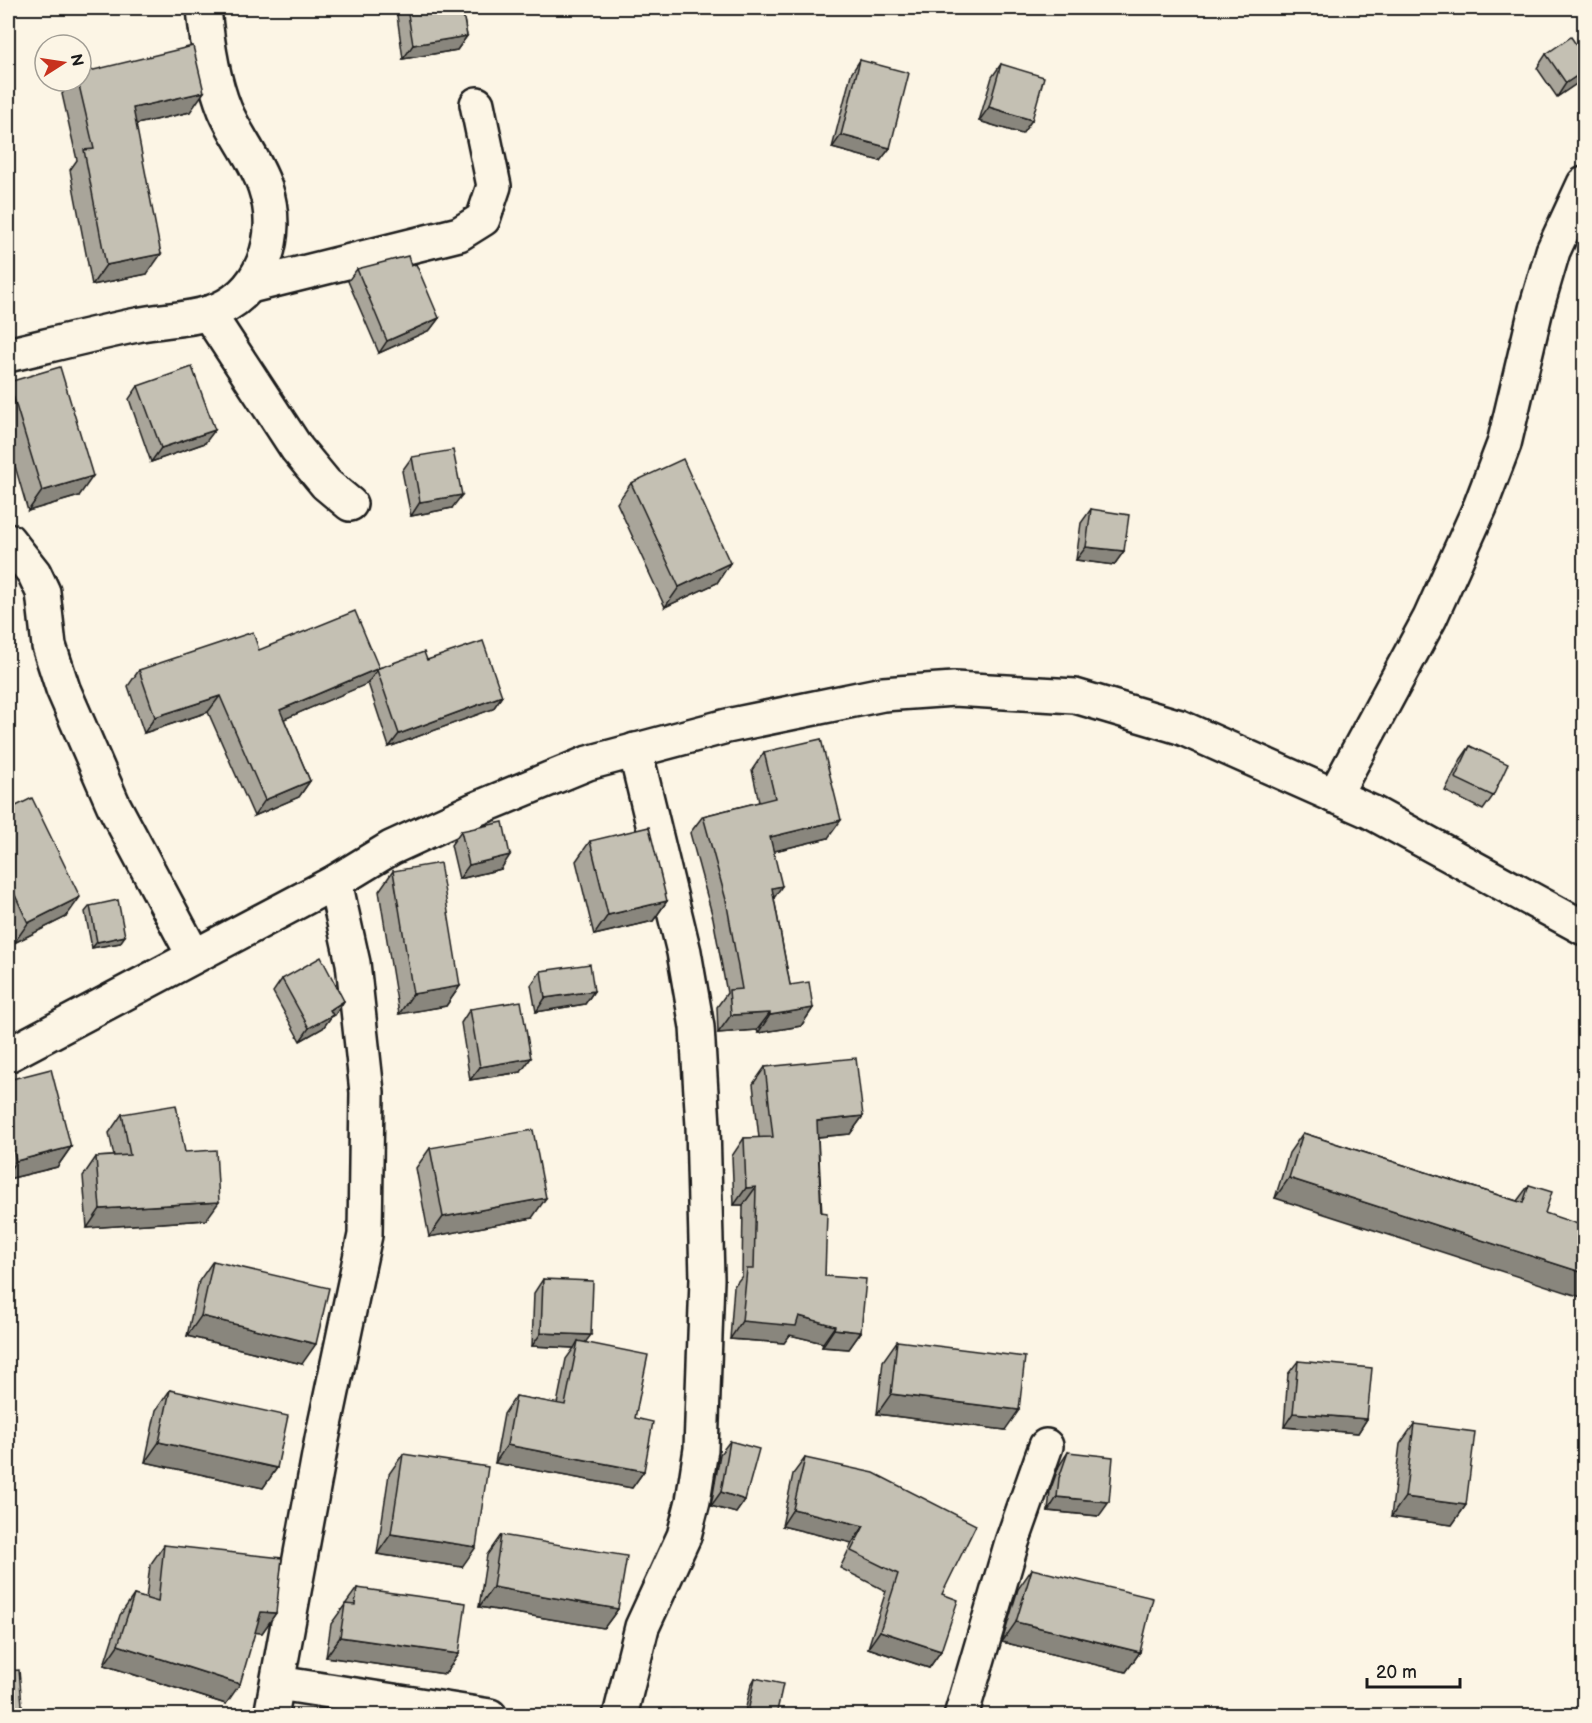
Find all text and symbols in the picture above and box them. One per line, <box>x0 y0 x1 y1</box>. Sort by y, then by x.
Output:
north arrow <box>33 33 93 93</box>
text: N <box>66 52 87 68</box>
scale bar <box>1367 1651 1460 1689</box>
text: 20 m <box>1376 1662 1417 1683</box>

